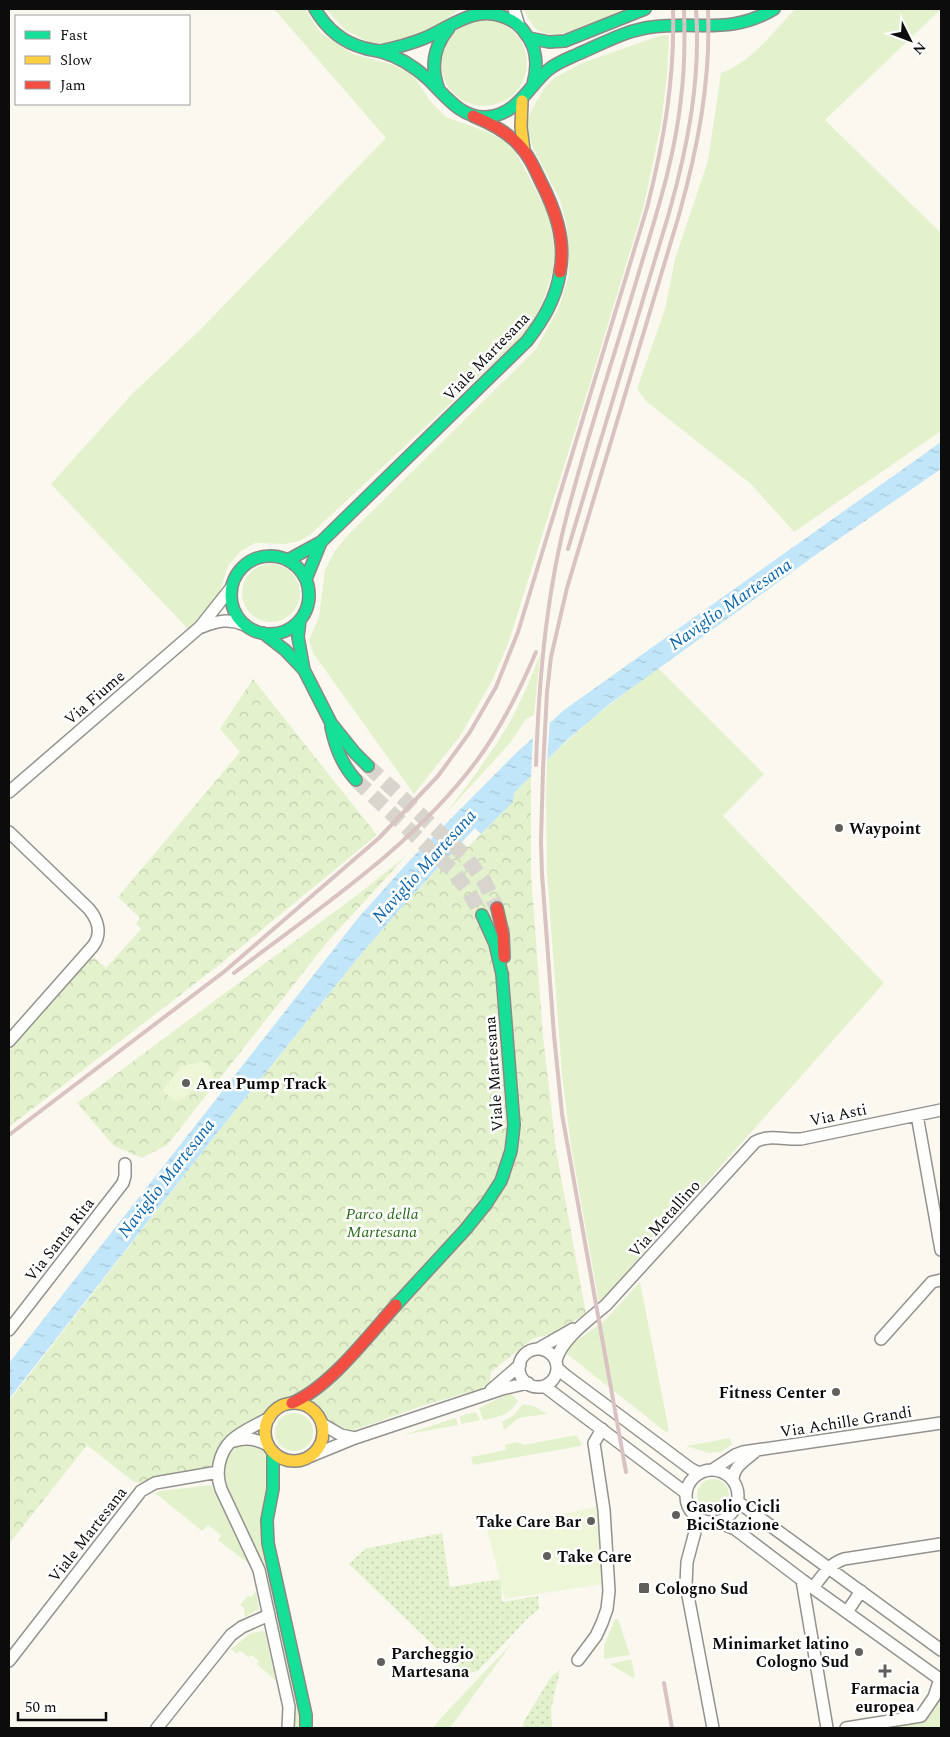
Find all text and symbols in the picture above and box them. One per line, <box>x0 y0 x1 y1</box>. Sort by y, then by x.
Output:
legend <box>15 15 190 105</box>
north arrow <box>885 15 935 65</box>
text: Fast <box>60 24 88 47</box>
text: N <box>908 37 931 60</box>
text: Slow <box>60 49 92 72</box>
text: Jam <box>60 74 86 97</box>
street label: Viale Martesana <box>438 307 536 407</box>
water label: Naviglio Martesana <box>663 552 798 657</box>
street label: Via Fiume <box>59 664 130 731</box>
water label: Naviglio Martesana <box>366 803 483 929</box>
place label: Waypoint <box>849 817 921 841</box>
marker: Waypoint <box>833 822 845 834</box>
street label: Viale Martesana <box>478 1015 510 1133</box>
place label: Area Pump Track <box>196 1072 327 1096</box>
marker: Area Pump Track <box>180 1077 192 1089</box>
street label: Via Asti <box>807 1097 869 1133</box>
water label: Naviglio Martesana <box>111 1113 222 1244</box>
street label: Via Metallino <box>623 1174 706 1263</box>
street label: Via Santa Rita <box>19 1192 100 1287</box>
park label: Parco della Martesana <box>345 1202 419 1244</box>
place label: Fitness Center <box>719 1381 826 1405</box>
marker: Fitness Center <box>830 1386 842 1398</box>
street label: Via Achille Grandi <box>778 1400 914 1444</box>
street label: Viale Martesana <box>43 1481 133 1588</box>
place label: Gasolio Cicli BiciStazione <box>686 1495 780 1537</box>
marker: Gasolio Cicli BiciStazione <box>670 1509 682 1521</box>
place label: Take Care Bar <box>476 1510 581 1534</box>
marker: Take Care Bar <box>585 1515 597 1527</box>
place label: Take Care <box>557 1545 632 1569</box>
marker: Take Care <box>541 1550 553 1562</box>
place label: Cologno Sud <box>655 1577 748 1601</box>
marker: Cologno Sud <box>637 1581 651 1595</box>
place label: Minimarket latino Cologno Sud <box>712 1632 849 1674</box>
place label: Parcheggio Martesana <box>391 1642 474 1684</box>
marker: Minimarket latino Cologno Sud <box>853 1646 865 1658</box>
marker: Parcheggio Martesana <box>375 1656 387 1668</box>
marker: Farmacia europea <box>879 1665 891 1677</box>
place label: Farmacia europea <box>851 1677 920 1719</box>
scale bar <box>18 1690 105 1722</box>
text: 50 m <box>25 1696 57 1719</box>

